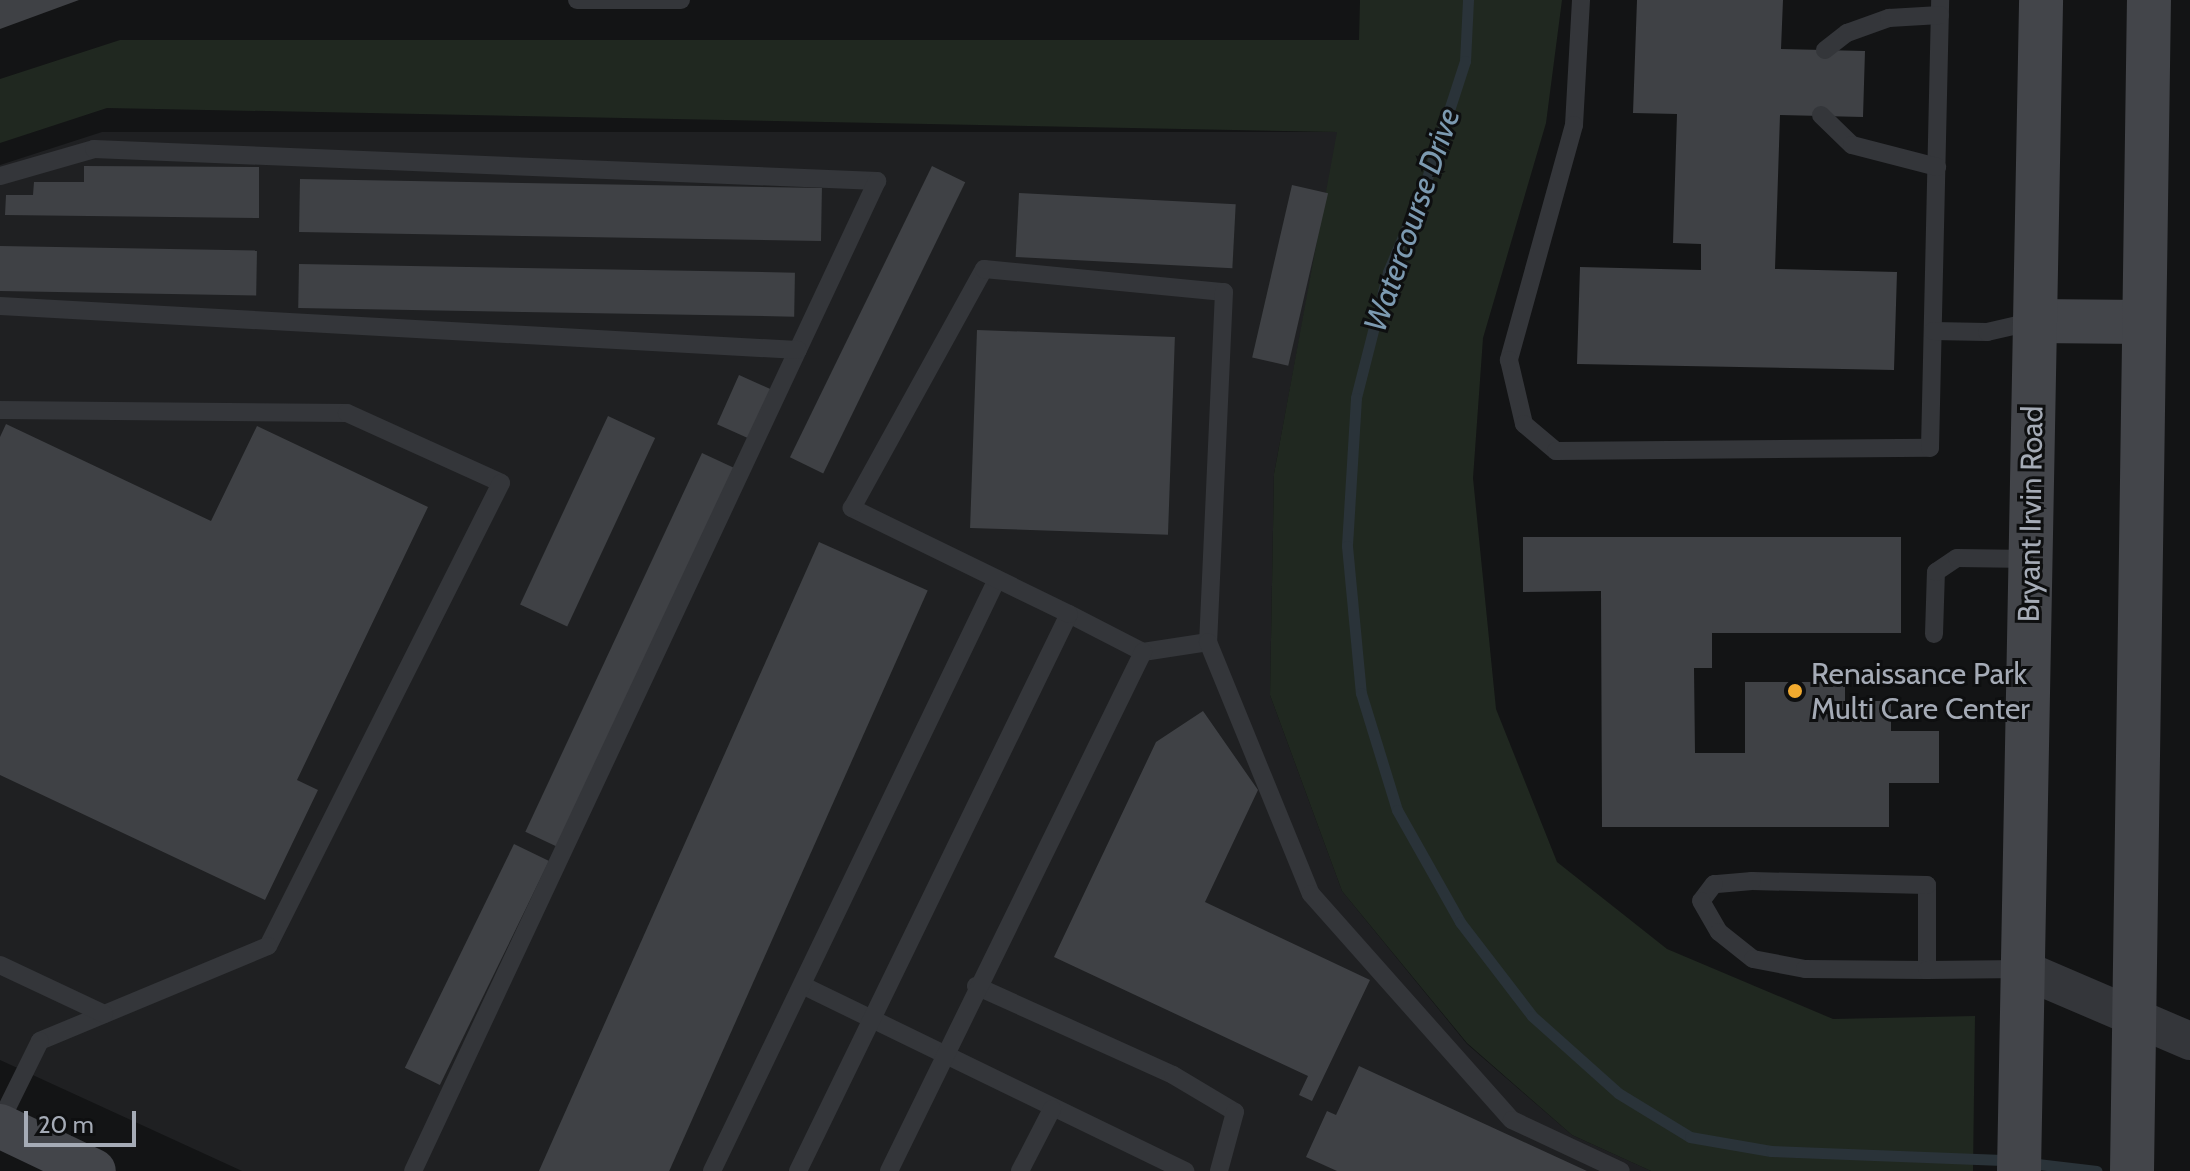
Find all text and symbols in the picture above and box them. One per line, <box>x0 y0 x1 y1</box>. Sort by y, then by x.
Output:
water label: Watercourse Drive <box>1356 103 1468 337</box>
street label: Bryant Irvin Road <box>2011 405 2051 623</box>
place label: Renaissance Park Multi Care Center <box>1811 656 2030 726</box>
marker: Renaissance Park Multi Care Center <box>1786 682 1804 700</box>
scale bar <box>28 1095 140 1145</box>
text: 20 m <box>38 1110 94 1139</box>

